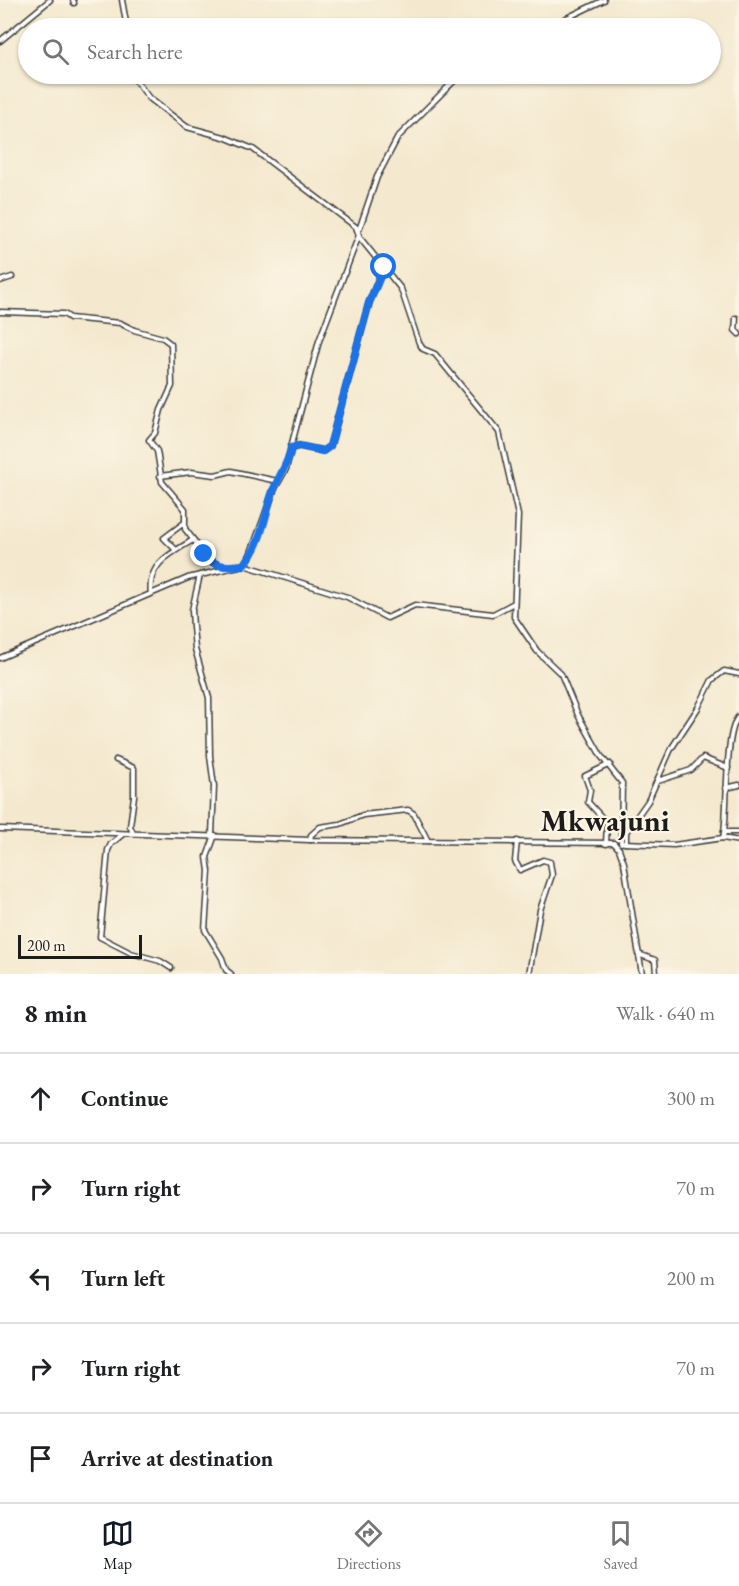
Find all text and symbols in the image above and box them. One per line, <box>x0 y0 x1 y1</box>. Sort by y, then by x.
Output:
search box <box>18 18 721 84</box>
icon: search <box>39 35 72 68</box>
text: Search here <box>87 37 182 66</box>
route start <box>370 253 396 279</box>
route end <box>190 540 216 566</box>
district label: Mkwajuni <box>540 801 670 840</box>
scale bar <box>18 932 142 959</box>
text: 200 m <box>27 935 66 956</box>
text: 8 min <box>24 996 87 1030</box>
text: Walk · 640 m <box>616 1000 715 1026</box>
icon: ahead <box>24 1082 57 1115</box>
text: Continue <box>81 1084 168 1113</box>
text: 300 m <box>667 1085 715 1111</box>
icon: right <box>24 1172 57 1205</box>
text: Turn right <box>81 1174 180 1203</box>
text: 70 m <box>676 1175 715 1201</box>
icon: left <box>24 1262 57 1295</box>
text: Turn left <box>81 1264 165 1293</box>
text: 200 m <box>667 1265 715 1291</box>
icon: right <box>24 1352 57 1385</box>
text: Turn right <box>81 1354 180 1383</box>
text: 70 m <box>676 1355 715 1381</box>
icon: arrive <box>24 1442 57 1475</box>
text: Arrive at destination <box>81 1444 273 1473</box>
tab: Map <box>101 1517 134 1574</box>
tab: Directions <box>337 1517 401 1574</box>
tab: Saved <box>603 1517 638 1574</box>

